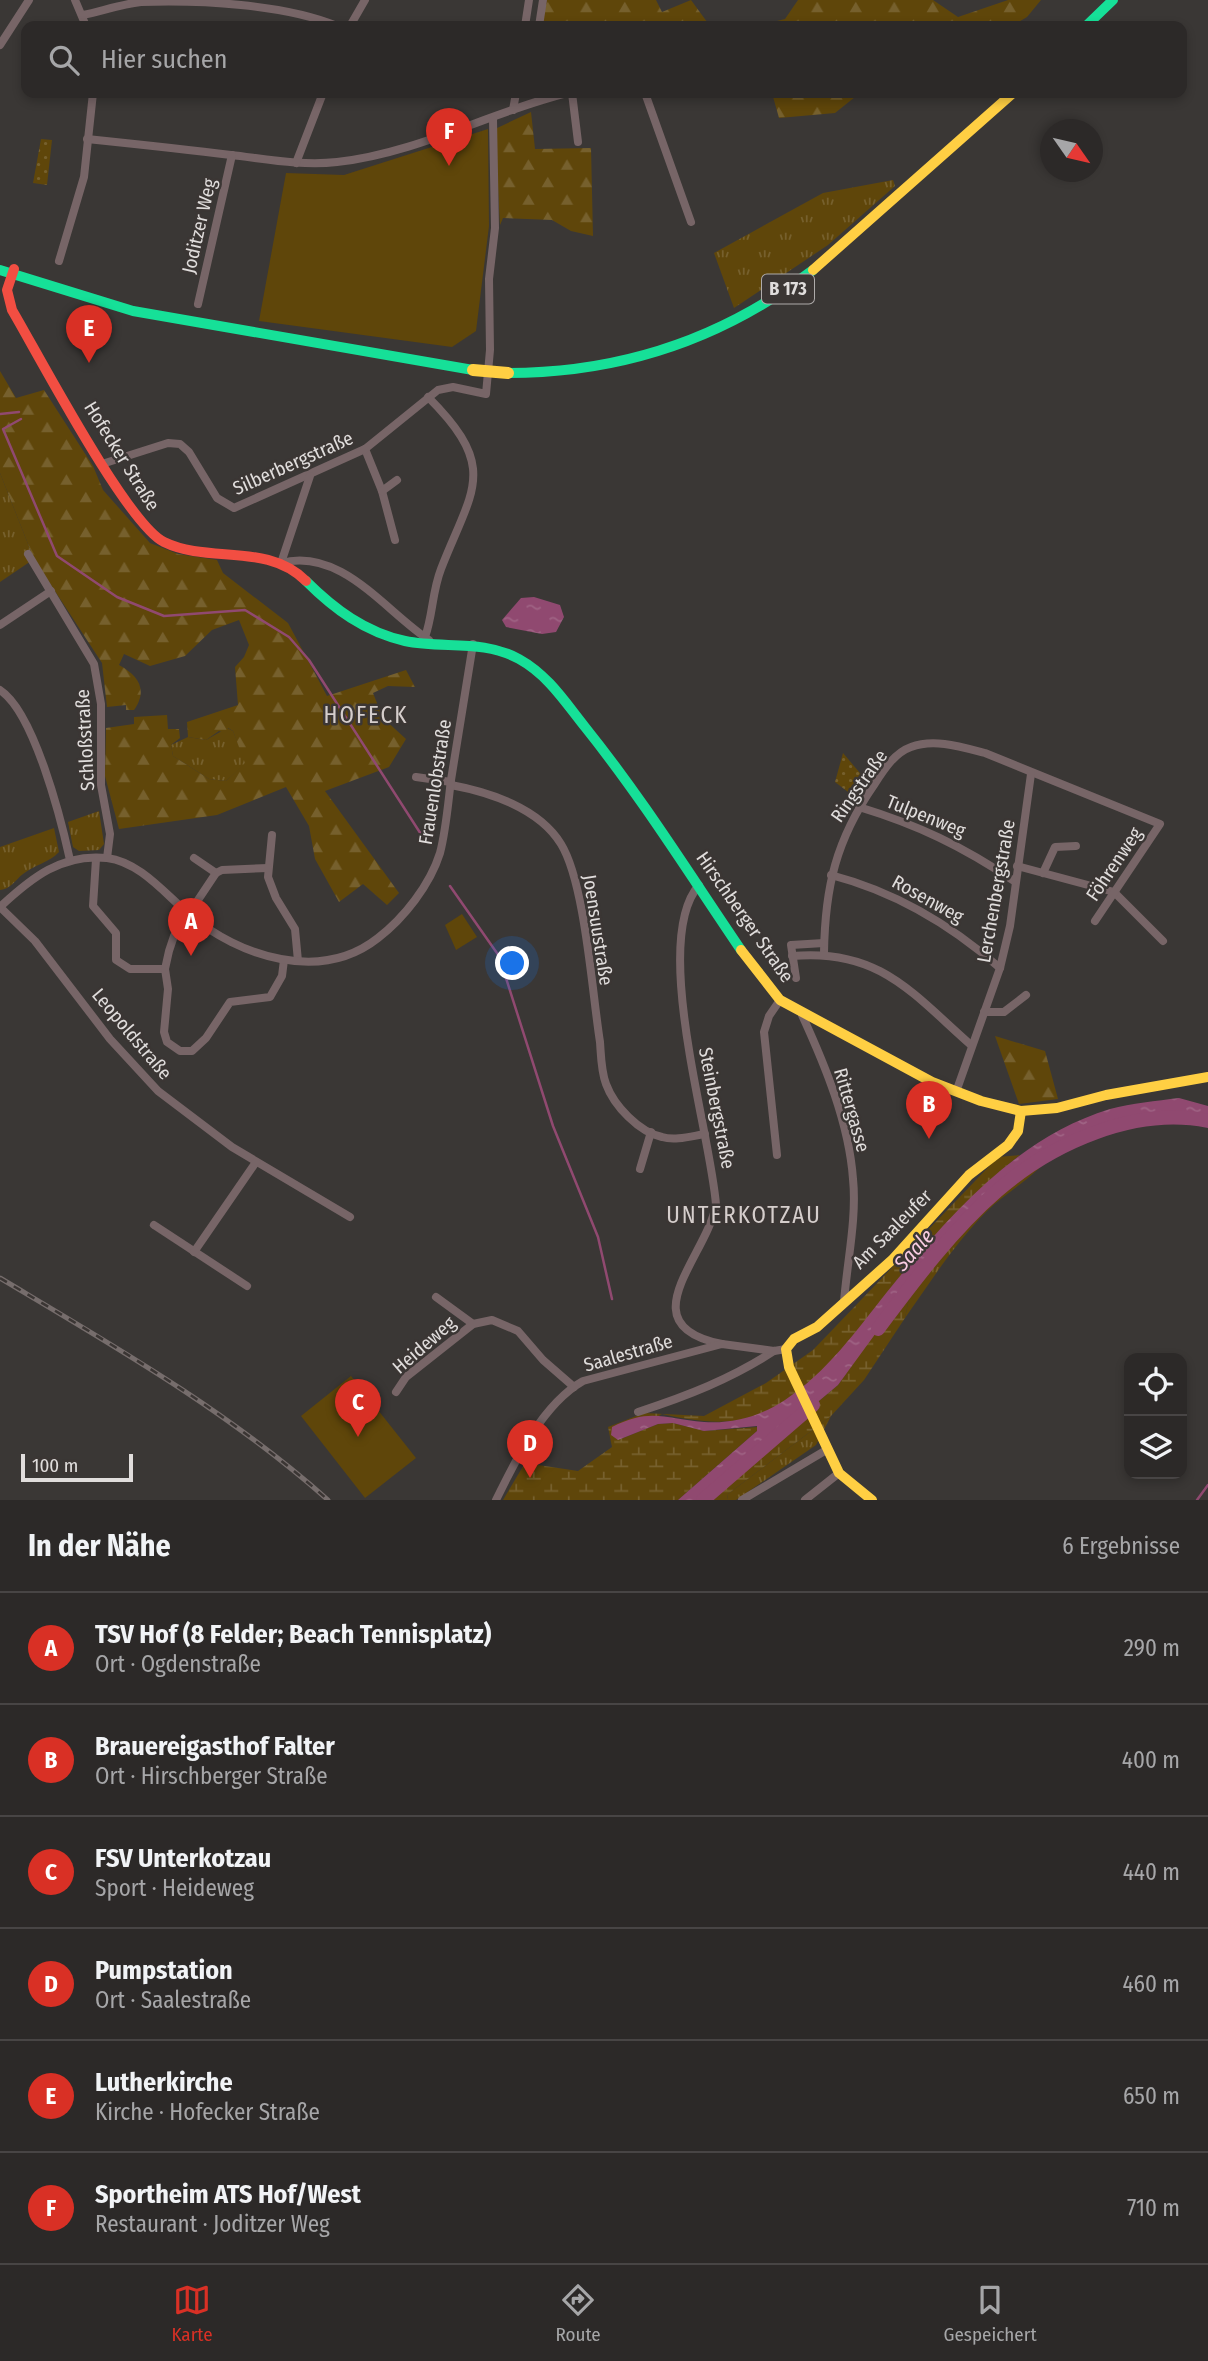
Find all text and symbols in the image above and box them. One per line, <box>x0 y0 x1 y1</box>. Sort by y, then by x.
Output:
search box <box>21 21 1187 98</box>
icon: search <box>45 41 83 79</box>
text: Hier suchen <box>101 44 227 75</box>
pin: F <box>426 108 472 166</box>
north arrow <box>1040 119 1103 182</box>
street label: Joditzer Weg <box>177 176 221 276</box>
road number: B 173 <box>762 274 814 304</box>
pin: E <box>66 305 112 363</box>
street label: Hofecker Straße <box>79 397 165 515</box>
street label: Silberbergstraße <box>229 426 357 500</box>
street label: Schloßstraße <box>71 689 99 791</box>
district label: HOFECK <box>324 701 408 729</box>
street label: Frauenlobstraße <box>414 718 456 846</box>
street label: Ringstraße <box>826 745 892 827</box>
street label: Tulpenweg <box>883 790 969 842</box>
street label: Lerchenbergstraße <box>972 818 1020 964</box>
street label: Föhrenweg <box>1081 823 1147 905</box>
street label: Hirschberger Straße <box>691 847 799 987</box>
street label: Rosenweg <box>888 870 968 928</box>
street label: Joensuustraße <box>578 873 618 987</box>
pin: A <box>168 898 214 956</box>
your location <box>495 946 529 980</box>
street label: Leopoldstraße <box>87 984 177 1084</box>
street label: Steinbergstraße <box>694 1045 740 1171</box>
street label: Rittergasse <box>829 1065 875 1155</box>
pin: B <box>906 1081 952 1139</box>
street label: Am Saaleufer <box>848 1185 936 1273</box>
district label: UNTERKOTZAU <box>666 1201 822 1229</box>
water label: Saale <box>889 1224 939 1276</box>
street label: Heideweg <box>388 1311 460 1379</box>
street label: Saalestraße <box>581 1329 675 1377</box>
map controls <box>1124 1353 1187 1479</box>
button: locate <box>1124 1353 1187 1416</box>
pin: C <box>335 1379 381 1437</box>
button: layers <box>1124 1416 1187 1479</box>
pin: D <box>507 1420 553 1478</box>
scale bar <box>21 1451 133 1483</box>
text: 100 m <box>32 1454 78 1477</box>
text: In der Nähe <box>28 1528 171 1564</box>
text: 6 Ergebnisse <box>1062 1532 1180 1560</box>
text: TSV Hof (8 Felder; Beach Tennisplatz) <box>95 1619 491 1650</box>
text: A <box>45 1634 57 1662</box>
text: 290 m <box>1124 1634 1180 1662</box>
text: Ort · Ogdenstraße <box>95 1650 261 1678</box>
text: Brauereigasthof Falter <box>95 1731 335 1762</box>
text: B <box>45 1746 57 1774</box>
text: 400 m <box>1122 1746 1180 1774</box>
text: Ort · Hirschberger Straße <box>95 1762 328 1790</box>
text: FSV Unterkotzau <box>95 1843 271 1874</box>
text: C <box>45 1858 57 1886</box>
text: 440 m <box>1123 1858 1180 1886</box>
text: Sport · Heideweg <box>95 1874 254 1902</box>
text: Pumpstation <box>95 1955 233 1986</box>
text: D <box>44 1970 58 1998</box>
text: 460 m <box>1122 1970 1180 1998</box>
text: Ort · Saalestraße <box>95 1986 251 2014</box>
text: Lutherkirche <box>95 2067 233 2098</box>
text: E <box>46 2082 56 2110</box>
text: 650 m <box>1123 2082 1180 2110</box>
text: Kirche · Hofecker Straße <box>95 2098 320 2126</box>
text: Sportheim ATS Hof/West <box>95 2179 361 2210</box>
text: F <box>46 2194 56 2222</box>
text: 710 m <box>1127 2194 1180 2222</box>
text: Restaurant · Joditzer Weg <box>95 2210 330 2238</box>
tab: Karte <box>171 2281 213 2346</box>
tab: Route <box>555 2281 601 2346</box>
tab: Gespeichert <box>944 2281 1037 2346</box>

